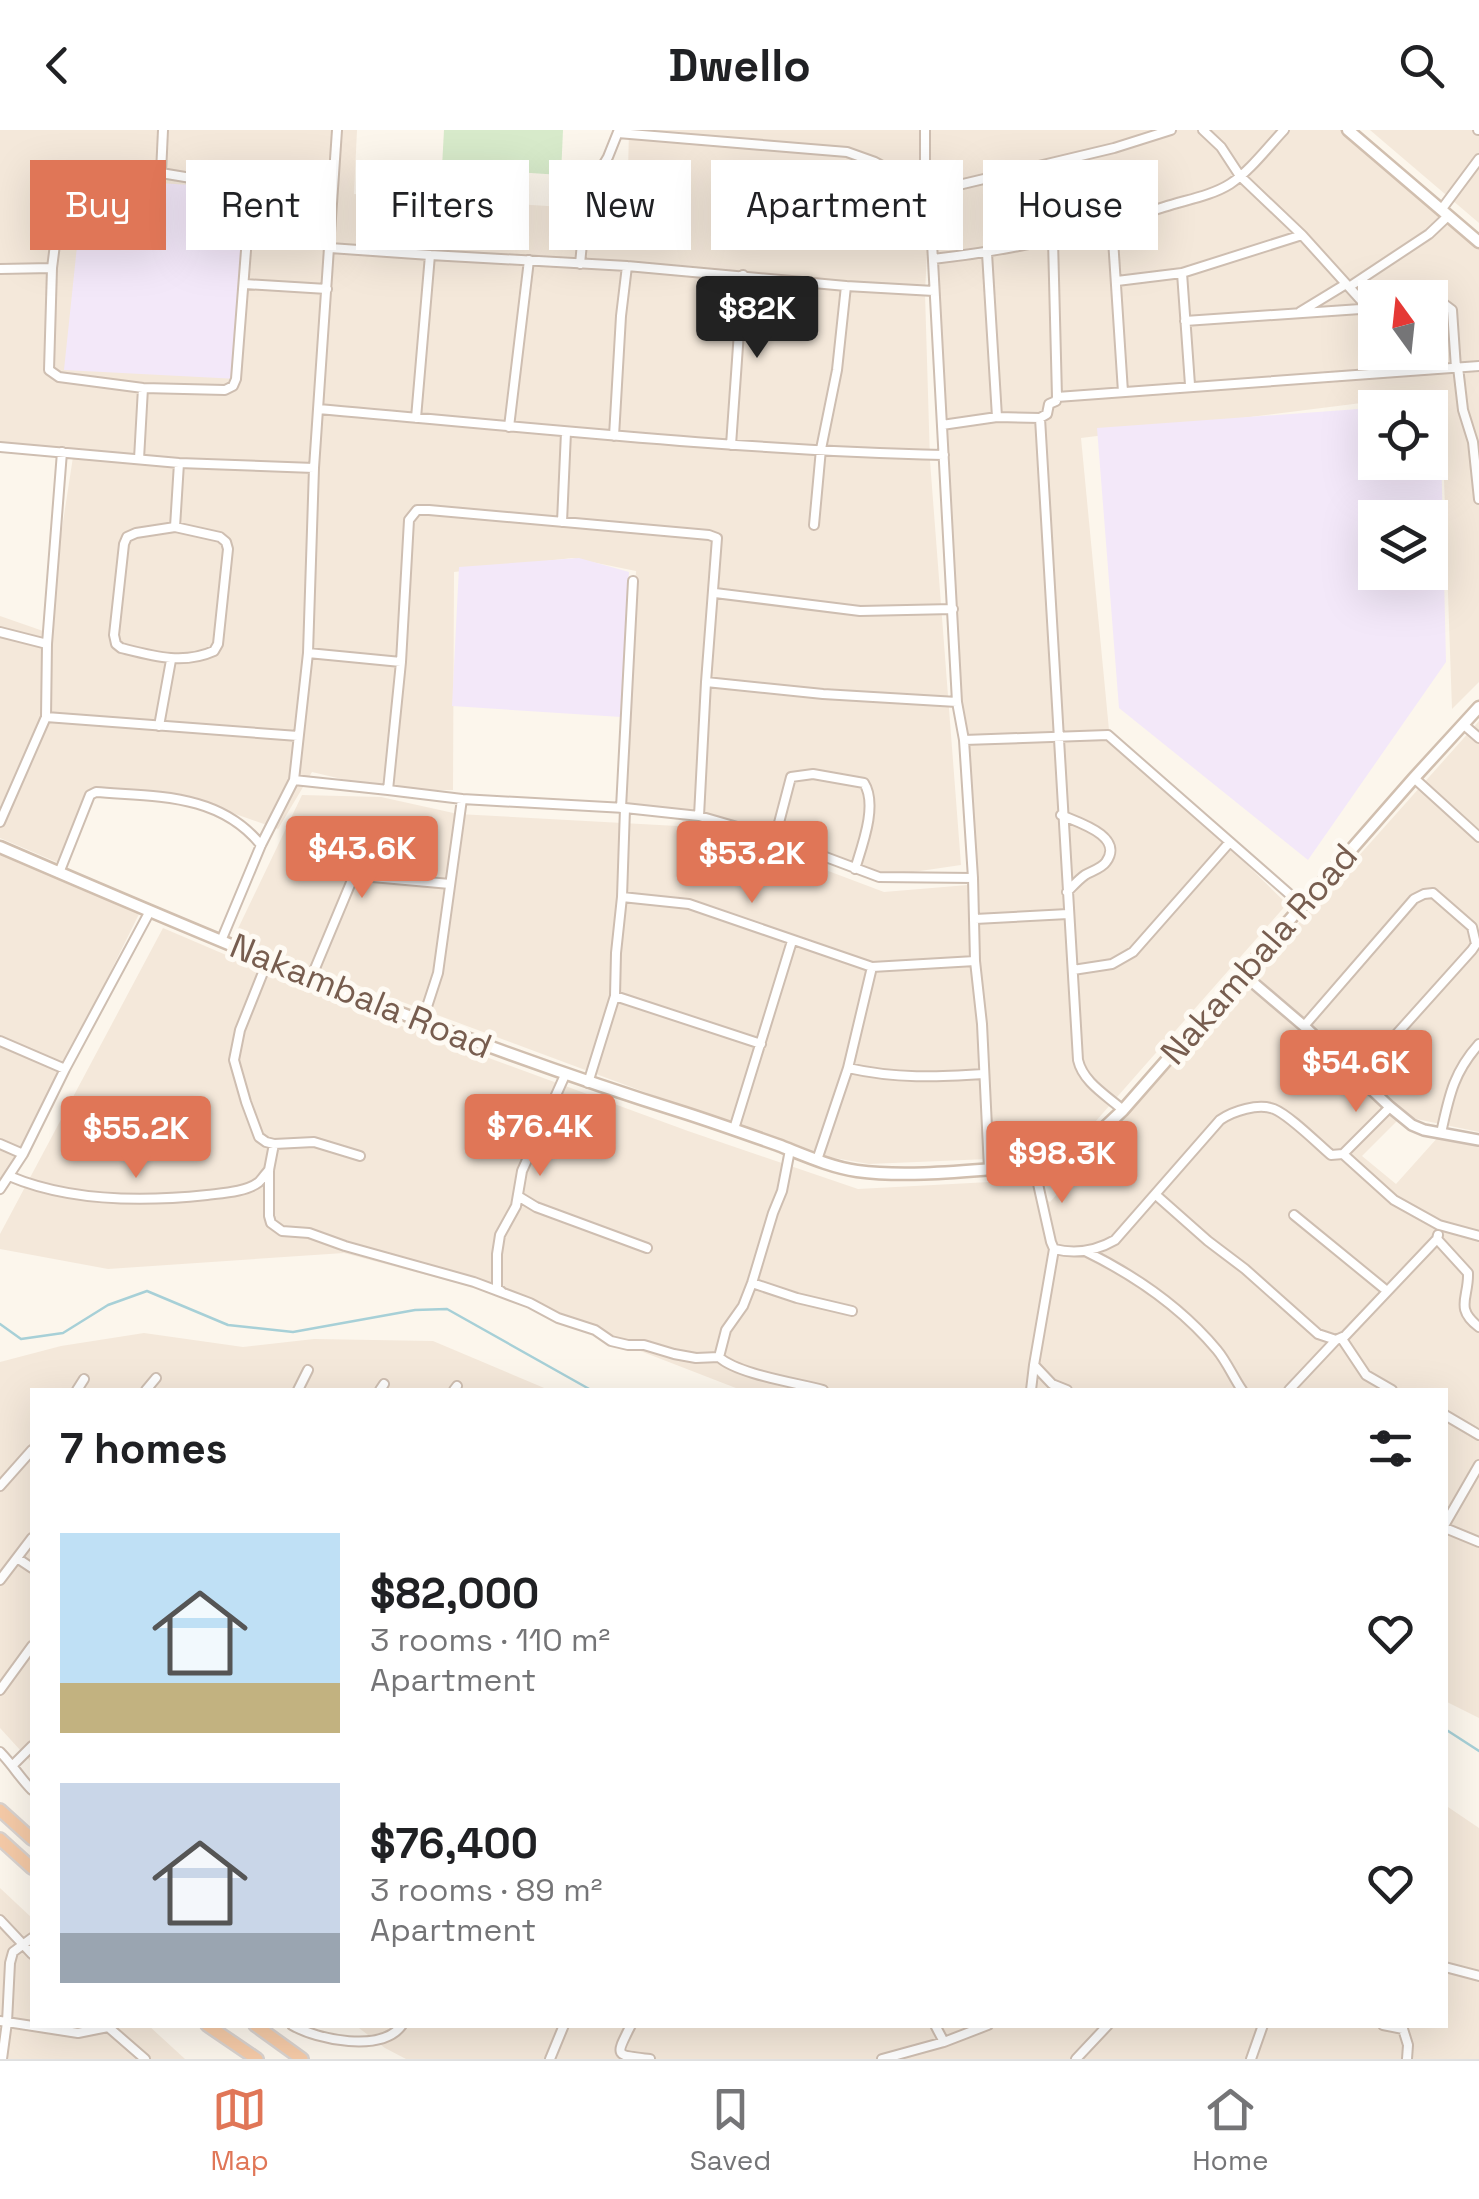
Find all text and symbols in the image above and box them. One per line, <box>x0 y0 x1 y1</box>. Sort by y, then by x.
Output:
text: Dwello <box>668 37 811 94</box>
icon: back <box>30 38 85 93</box>
icon: search <box>1394 38 1449 93</box>
chip: Buy <box>30 160 166 250</box>
chip: Rent <box>186 160 336 250</box>
chip: Filters <box>356 160 529 250</box>
chip: New <box>549 160 691 250</box>
chip: Apartment <box>711 160 963 250</box>
chip: House <box>983 160 1158 250</box>
pin: $82K <box>698 276 816 361</box>
north arrow <box>1358 280 1448 370</box>
map controls <box>1358 280 1448 590</box>
text: $82K <box>718 288 796 328</box>
button: locate <box>1358 390 1448 480</box>
button: layers <box>1358 500 1448 590</box>
pin: $43.6K <box>281 816 443 901</box>
pin: $53.2K <box>671 821 833 906</box>
text: $43.6K <box>308 828 416 868</box>
text: $53.2K <box>699 833 805 873</box>
street label: Nakambala Road <box>1151 835 1367 1073</box>
street label: Nakambala Road <box>224 923 498 1069</box>
pin: $54.6K <box>1275 1030 1437 1115</box>
text: $54.6K <box>1302 1042 1410 1082</box>
pin: $76.4K <box>459 1094 621 1179</box>
pin: $55.2K <box>55 1096 217 1181</box>
text: $76.4K <box>487 1106 593 1146</box>
text: $55.2K <box>83 1108 189 1148</box>
pin: $98.3K <box>981 1121 1143 1206</box>
text: $98.3K <box>1008 1133 1116 1173</box>
icon: filters <box>1363 1421 1418 1476</box>
text: 7 homes <box>60 1422 228 1475</box>
text: $82,000 <box>370 1567 539 1620</box>
icon: home <box>140 1573 260 1693</box>
icon: heart <box>1363 1606 1418 1661</box>
text: 3 rooms · 110 m² <box>370 1620 610 1660</box>
text: Apartment <box>370 1660 536 1700</box>
text: $76,400 <box>370 1817 538 1870</box>
icon: home <box>140 1823 260 1943</box>
icon: heart <box>1363 1856 1418 1911</box>
text: 3 rooms · 89 m² <box>370 1870 602 1910</box>
text: Apartment <box>370 1910 536 1950</box>
tab: Map <box>210 2082 269 2178</box>
tab: Saved <box>690 2082 771 2178</box>
tab: Home <box>1192 2082 1269 2178</box>

